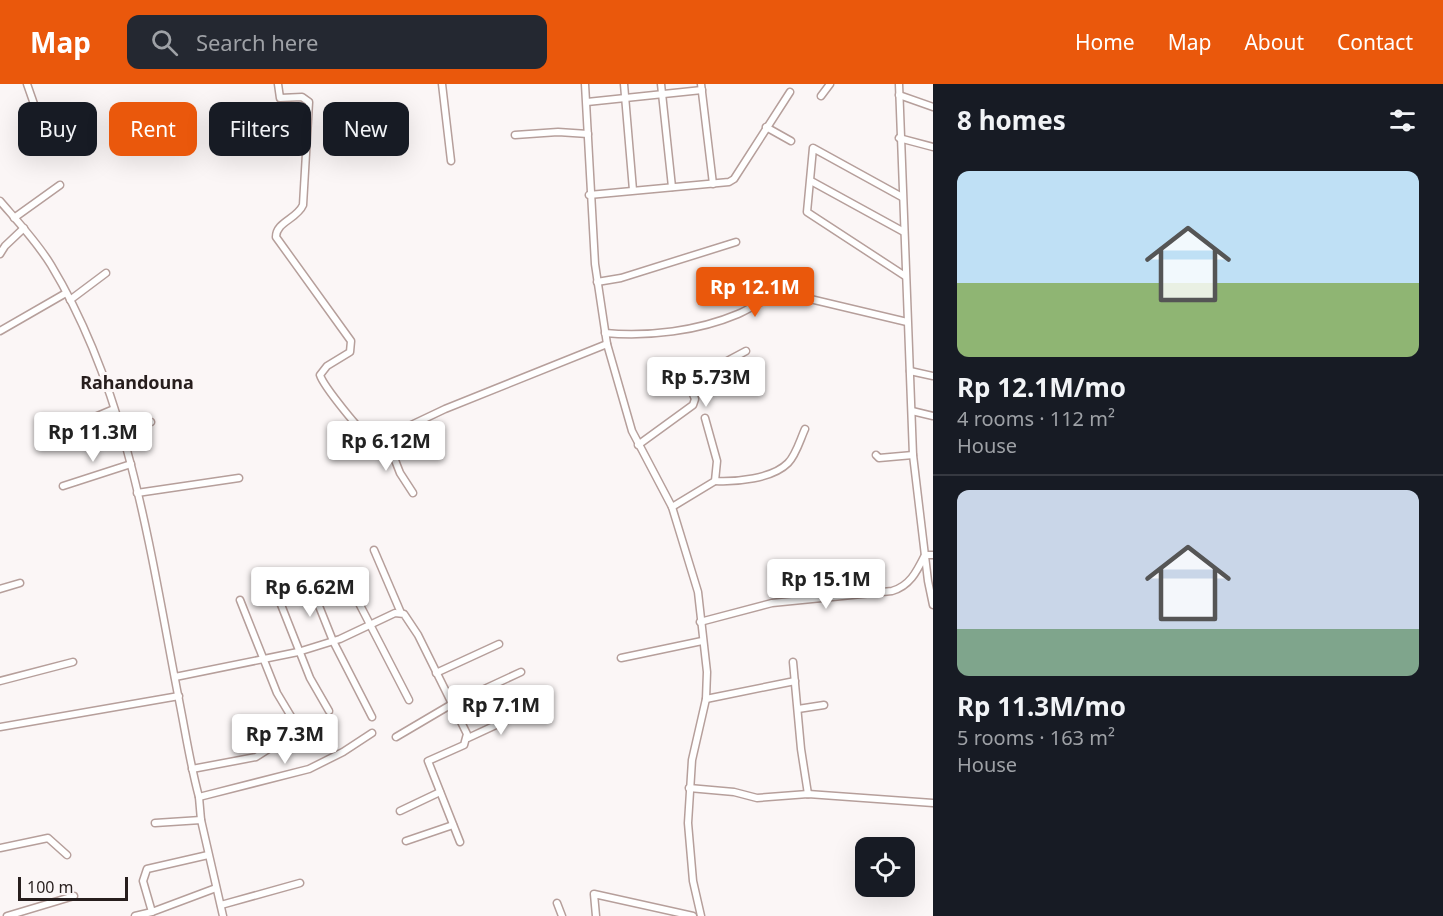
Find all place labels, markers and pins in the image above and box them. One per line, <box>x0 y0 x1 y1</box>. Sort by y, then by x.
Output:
pin: Rp 12.1M <box>693 267 817 318</box>
pin: Rp 5.73M <box>644 357 768 408</box>
pin: Rp 11.3M <box>31 412 155 463</box>
pin: Rp 6.12M <box>324 421 448 472</box>
pin: Rp 15.1M <box>764 559 888 610</box>
pin: Rp 6.62M <box>248 567 372 618</box>
pin: Rp 7.1M <box>446 685 556 736</box>
pin: Rp 7.3M <box>230 714 340 765</box>

